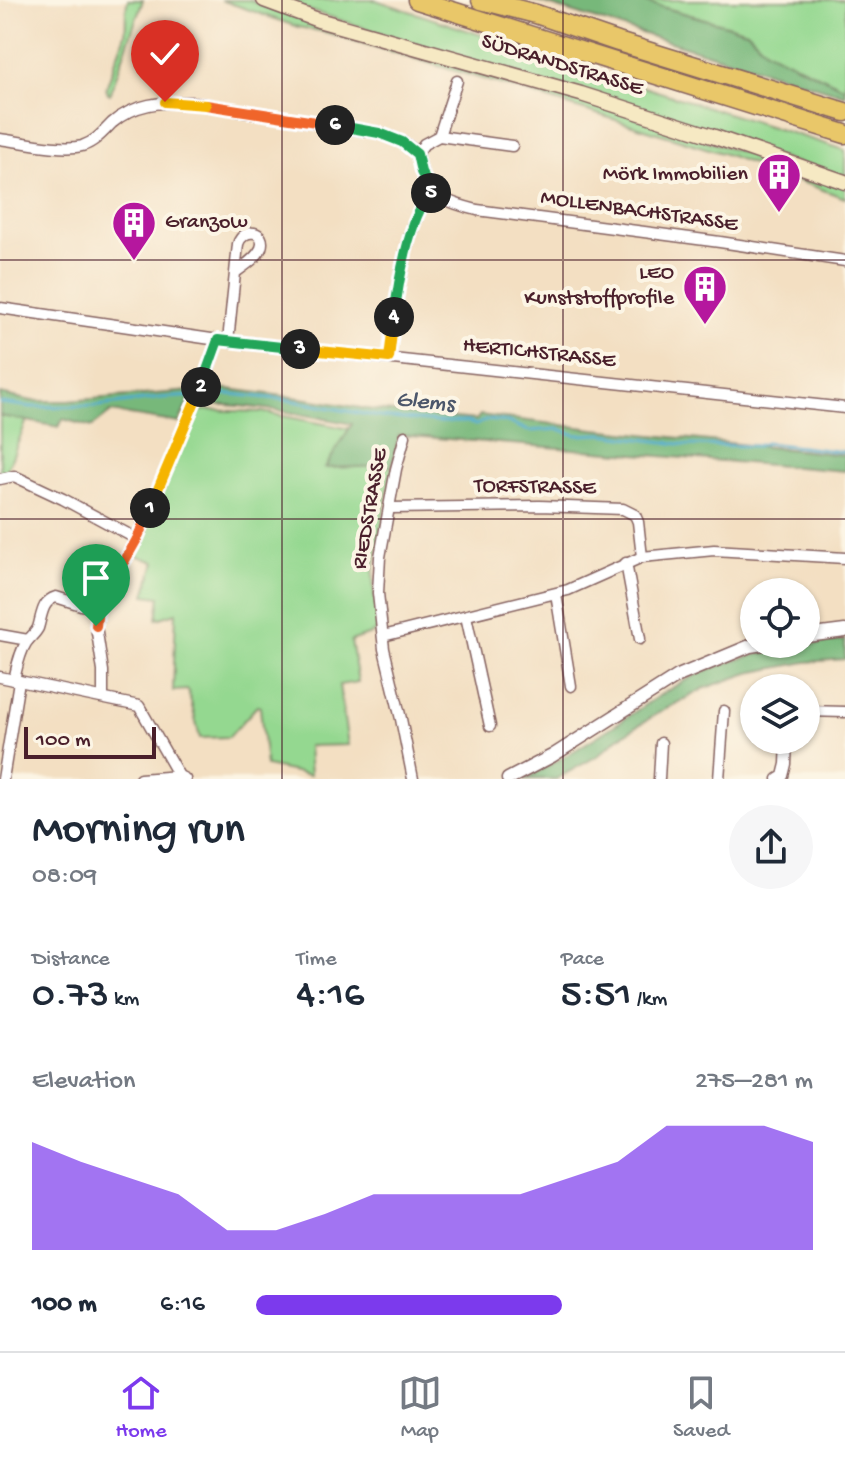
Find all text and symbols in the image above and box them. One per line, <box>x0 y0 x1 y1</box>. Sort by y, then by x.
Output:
pin <box>131 20 199 102</box>
street label: SÜDRANDSTRASSE <box>478 29 647 103</box>
icon: check <box>143 32 187 76</box>
pin: 6 <box>315 105 355 145</box>
text: 6 <box>329 112 341 138</box>
building icon: Mörk Immobilien <box>755 151 803 214</box>
place label: Mörk Immobilien <box>603 162 749 188</box>
pin: 5 <box>411 173 451 213</box>
text: 5 <box>425 180 437 206</box>
street label: MOLLENBACHSTRASSE <box>539 185 740 239</box>
building icon: Granzow <box>110 199 158 262</box>
place label: Granzow <box>165 210 248 236</box>
place label: LEO Kunststoffprofile <box>524 261 675 312</box>
building icon: LEO Kunststoffprofile <box>681 263 729 326</box>
pin: 4 <box>374 297 414 337</box>
text: 4 <box>389 304 399 330</box>
pin: 3 <box>280 329 320 369</box>
street label: HERTICHSTRASSE <box>461 333 618 375</box>
text: 3 <box>294 336 306 362</box>
pin: 2 <box>181 367 221 407</box>
text: 2 <box>196 374 206 400</box>
water label: Glems <box>395 386 458 420</box>
street label: RIEDSTRASSE <box>348 445 395 571</box>
street label: TORFSTRASSE <box>472 474 597 502</box>
pin: 1 <box>130 488 170 528</box>
text: 1 <box>146 495 154 521</box>
pin <box>62 544 130 626</box>
icon: arrive <box>74 556 118 600</box>
map controls <box>740 578 820 754</box>
button: locate <box>740 578 820 658</box>
button: layers <box>740 674 820 754</box>
scale bar <box>24 723 156 759</box>
text: 100 m <box>36 728 91 754</box>
button: share <box>729 805 813 889</box>
text: Morning run <box>32 806 245 858</box>
text: 08:09 <box>32 862 97 893</box>
text: Distance <box>32 947 110 973</box>
text: Time <box>296 947 337 973</box>
text: Pace <box>561 947 604 973</box>
text: 0.73 <box>32 973 109 1020</box>
text: 4:16 <box>296 973 364 1020</box>
text: 5:51 <box>561 973 631 1020</box>
text: km <box>109 987 139 1013</box>
text: /km <box>631 987 667 1013</box>
text: Elevation <box>32 1067 135 1098</box>
text: 275–281 m <box>695 1067 813 1098</box>
text: 100 m <box>32 1290 97 1321</box>
text: 6:16 <box>160 1290 205 1321</box>
tab: Home <box>116 1371 167 1445</box>
tab: Map <box>398 1371 442 1445</box>
tab: Saved <box>673 1371 729 1445</box>

